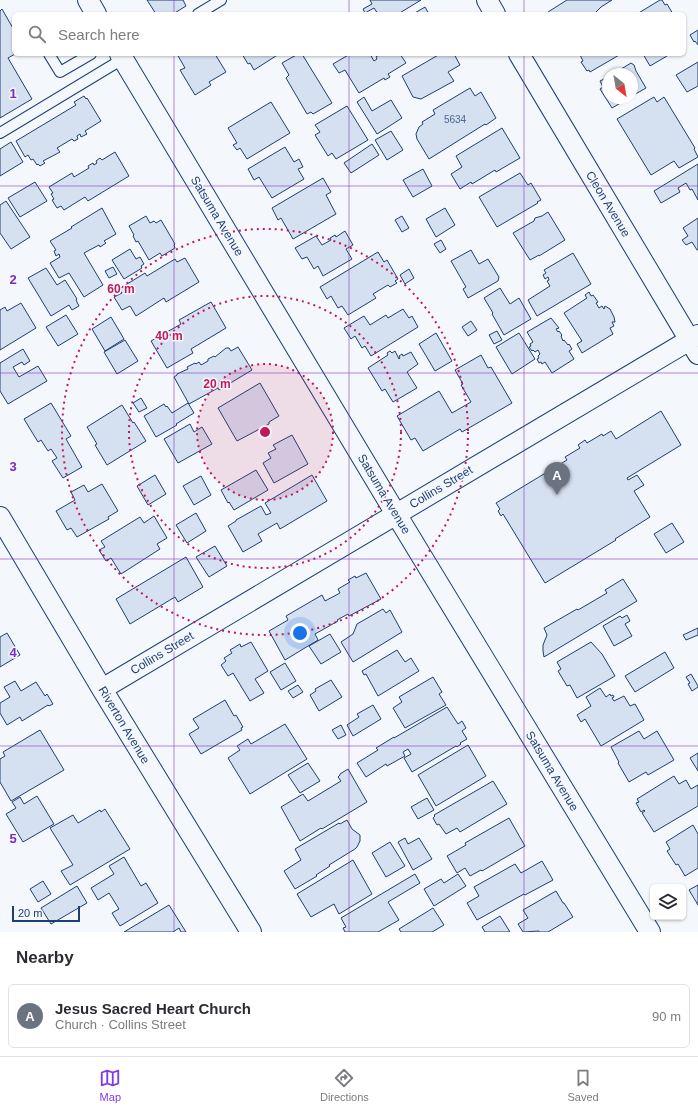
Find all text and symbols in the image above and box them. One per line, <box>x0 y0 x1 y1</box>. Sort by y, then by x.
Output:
search box <box>12 12 686 56</box>
icon: search <box>26 23 48 45</box>
text: Search here <box>58 26 140 43</box>
north arrow <box>602 68 638 104</box>
text: 1 <box>9 86 17 101</box>
house number: 5634 <box>444 114 467 125</box>
street label: Cleon Avenue <box>583 168 633 240</box>
street label: Satsuma Avenue <box>188 174 246 259</box>
text: 2 <box>9 272 17 287</box>
text: 60 m <box>107 282 135 296</box>
text: 40 m <box>155 329 183 343</box>
text: 20 m <box>203 377 231 391</box>
centre of rings <box>258 425 272 439</box>
street label: Satsuma Avenue <box>355 452 413 537</box>
text: 3 <box>9 459 17 474</box>
street label: Collins Street <box>407 462 476 511</box>
pin: A <box>544 462 570 495</box>
your location <box>290 623 310 643</box>
street label: Collins Street <box>128 628 197 677</box>
text: 4 <box>9 645 17 660</box>
street label: Riverton Avenue <box>95 684 153 767</box>
street label: Satsuma Avenue <box>523 729 581 814</box>
text: 5 <box>9 831 17 846</box>
map controls <box>650 884 686 920</box>
button: layers <box>650 884 686 920</box>
scale bar <box>12 904 80 923</box>
text: 20 m <box>18 907 42 919</box>
text: Nearby <box>16 948 74 967</box>
text: Jesus Sacred Heart Church <box>55 1000 251 1017</box>
text: A <box>25 1009 35 1024</box>
text: 90 m <box>652 1009 681 1024</box>
text: Church · Collins Street <box>55 1017 186 1032</box>
tab: Map <box>99 1067 121 1103</box>
tab: Directions <box>320 1067 369 1103</box>
tab: Saved <box>567 1067 599 1103</box>

